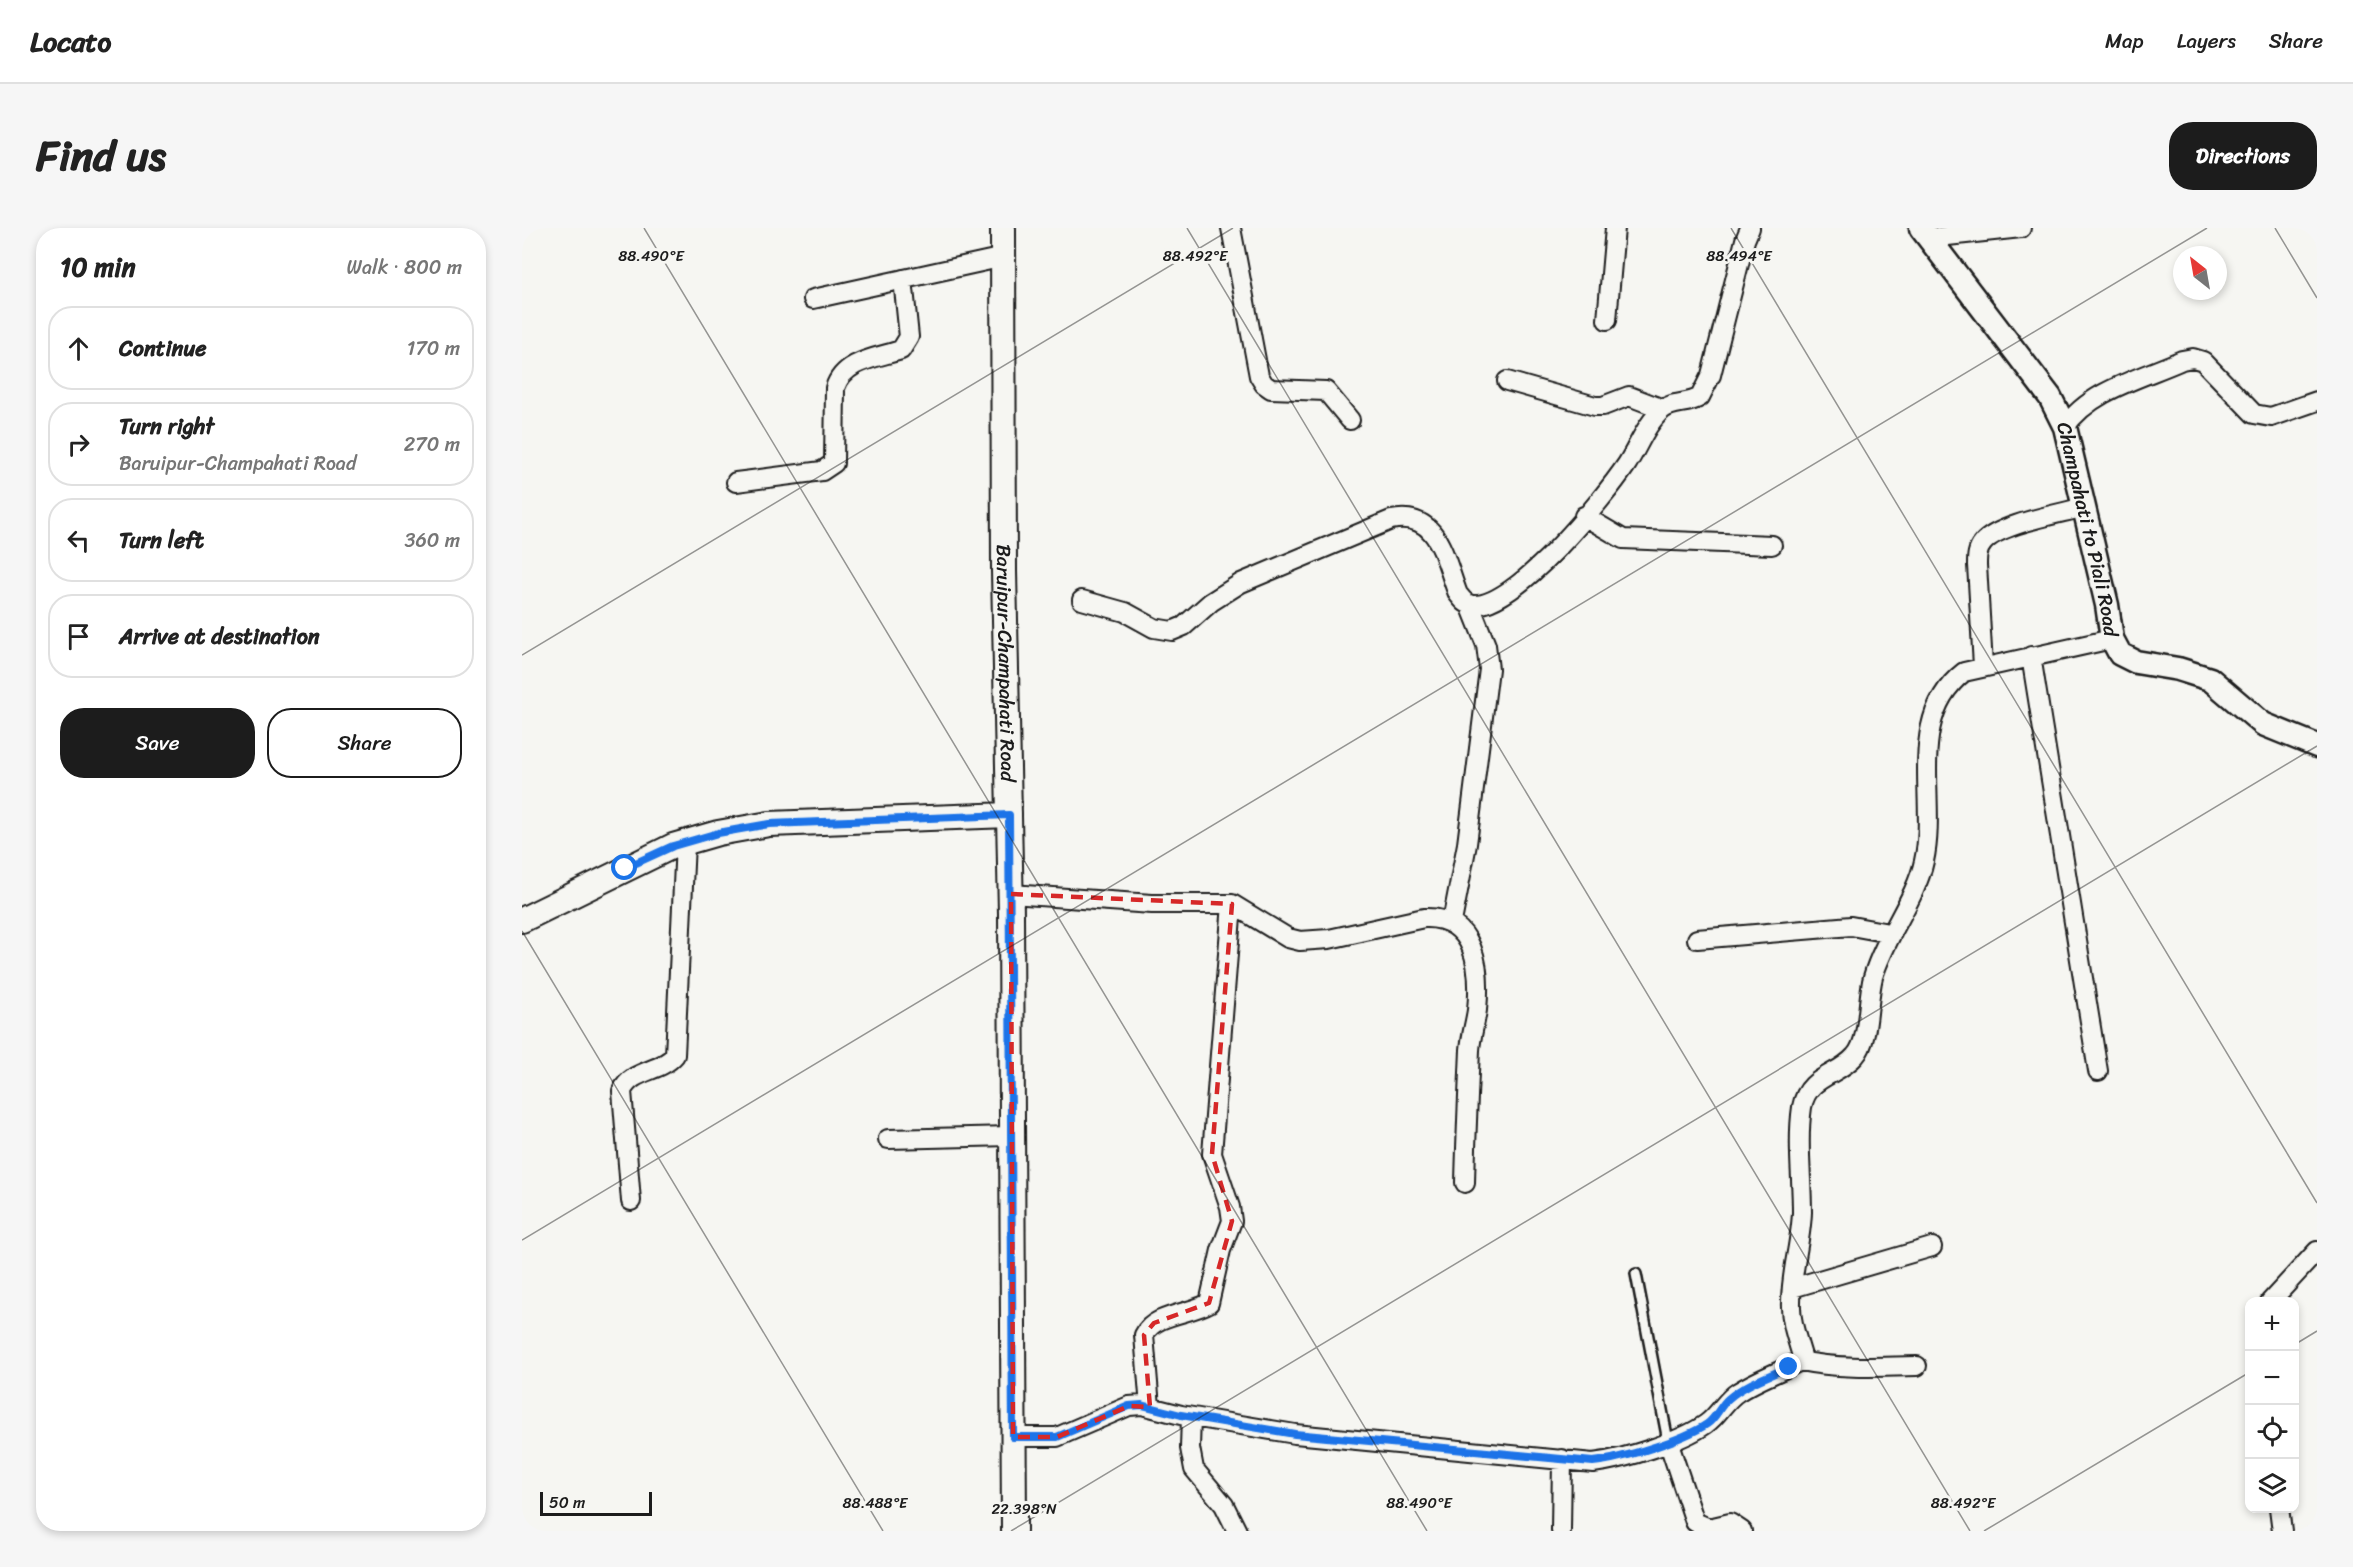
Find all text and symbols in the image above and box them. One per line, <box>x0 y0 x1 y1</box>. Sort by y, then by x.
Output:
text: Locato <box>30 17 111 66</box>
text: Map <box>2105 22 2144 60</box>
text: Layers <box>2177 22 2236 60</box>
text: Share <box>2269 22 2323 60</box>
text: Find us <box>36 119 166 193</box>
button: Directions <box>2169 122 2317 190</box>
text: 88.490°E <box>618 243 685 269</box>
text: 88.492°E <box>1163 243 1229 269</box>
text: 88.494°E <box>1706 243 1773 269</box>
text: 10 min <box>60 244 136 290</box>
north arrow <box>2173 246 2227 300</box>
text: Walk · 800 m <box>347 250 462 285</box>
text: Continue <box>119 329 207 368</box>
text: 170 m <box>407 331 460 366</box>
icon: ahead <box>62 332 95 365</box>
text: Turn right <box>119 407 214 446</box>
street label: Champahati to Piali Road <box>2047 418 2129 640</box>
text: 270 m <box>404 427 460 462</box>
icon: right <box>62 428 95 461</box>
text: Baruipur-Champahati Road <box>119 446 356 481</box>
text: Turn left <box>119 521 204 560</box>
text: 360 m <box>404 523 460 558</box>
icon: left <box>62 524 95 557</box>
street label: Baruipur-Champahati Road <box>986 544 1026 784</box>
text: Arrive at destination <box>119 617 320 656</box>
icon: arrive <box>62 620 95 653</box>
button: Save <box>60 708 255 778</box>
button: Share <box>267 708 462 778</box>
route start <box>611 854 637 880</box>
map controls <box>2245 1297 2299 1513</box>
button: + <box>2245 1297 2299 1351</box>
button: − <box>2245 1351 2299 1405</box>
route end <box>1775 1353 1801 1379</box>
button: locate <box>2245 1405 2299 1459</box>
button: layers <box>2245 1459 2299 1513</box>
text: 50 m <box>549 1488 585 1517</box>
scale bar <box>540 1489 652 1516</box>
text: 88.488°E <box>843 1490 909 1516</box>
text: 88.490°E <box>1386 1490 1453 1516</box>
text: 88.492°E <box>1931 1490 1997 1516</box>
text: 22.398°N <box>991 1496 1057 1522</box>

